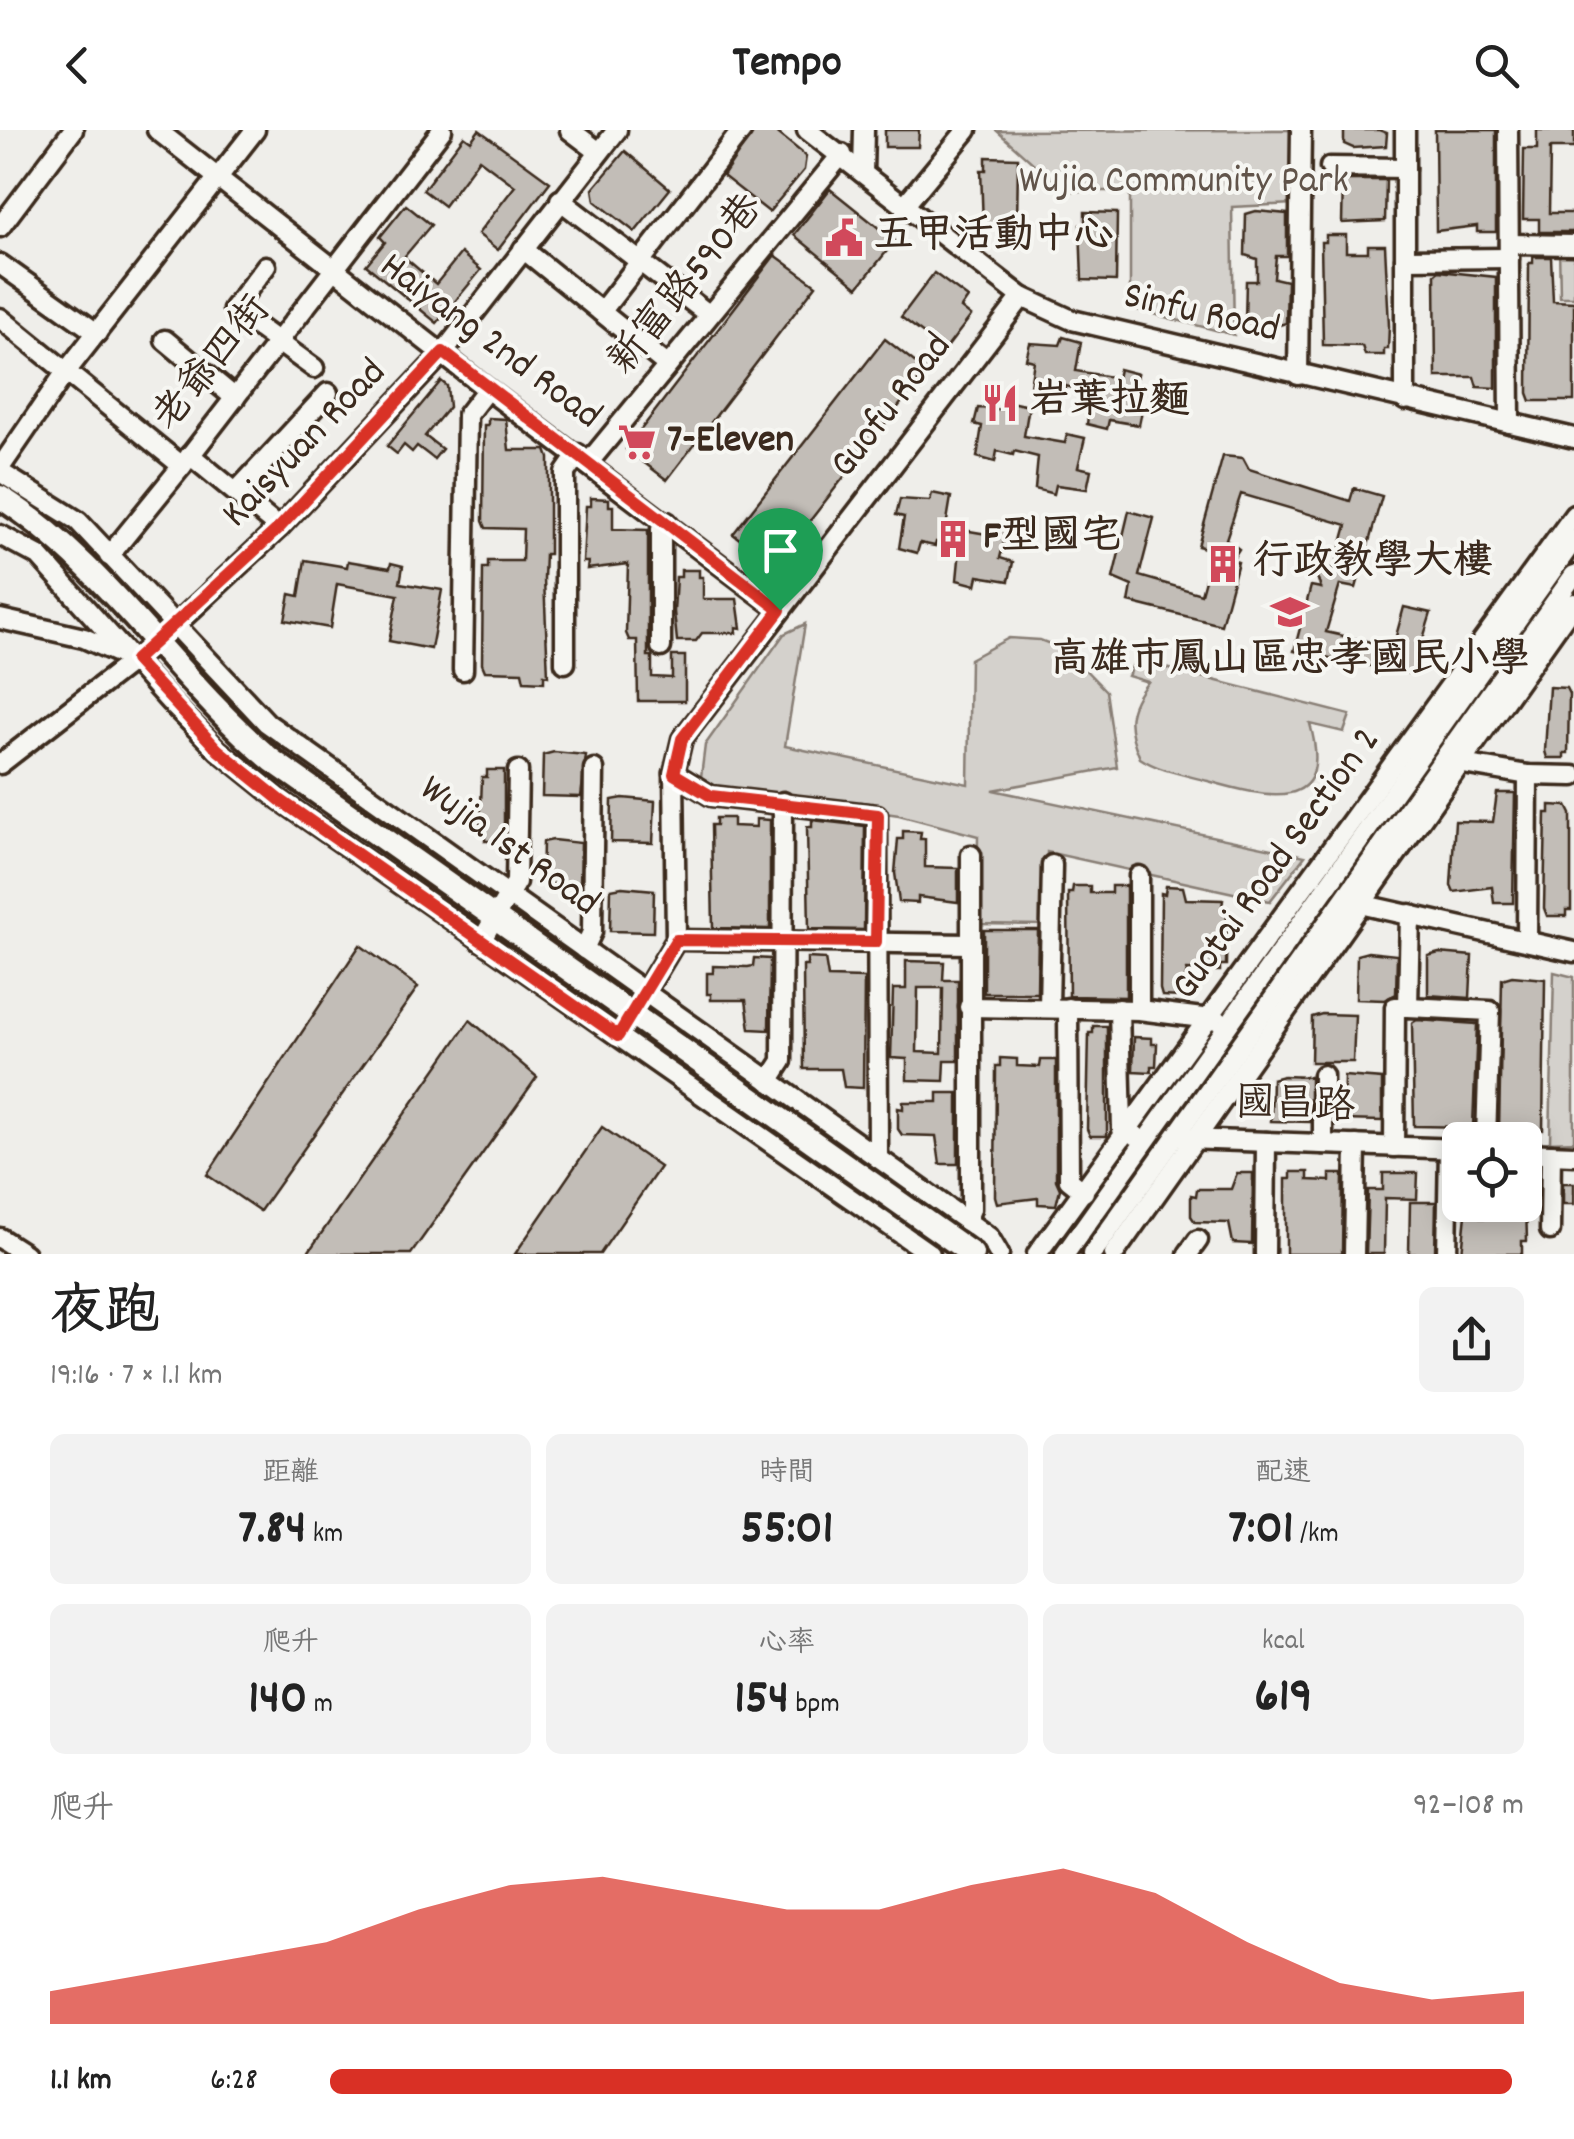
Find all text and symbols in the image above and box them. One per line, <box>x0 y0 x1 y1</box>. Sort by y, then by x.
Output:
text: Tempo <box>732 33 842 97</box>
icon: back <box>50 38 105 93</box>
icon: search <box>1469 38 1524 93</box>
park label: Wujia Community Park <box>1019 155 1349 212</box>
street label: 新富路590巷 <box>597 183 779 389</box>
place label: 五甲活動中心 <box>874 210 1114 267</box>
public building icon: 五甲活動中心 <box>823 217 865 259</box>
street label: Haiyang 2nd Road <box>366 240 612 446</box>
street label: Sinfu Road <box>1117 269 1285 361</box>
street label: 老爺四街 <box>142 285 286 445</box>
street label: Guofu Road <box>818 322 968 492</box>
street label: Kaisyuan Road <box>210 347 402 543</box>
place label: 岩葉拉麵 <box>1030 375 1190 432</box>
restaurant icon: 岩葉拉麵 <box>979 382 1021 424</box>
place label: 7-Eleven <box>667 414 794 471</box>
supermarket icon: 7-Eleven <box>616 421 658 463</box>
pin <box>738 508 823 611</box>
place label: F型國宅 <box>983 511 1121 568</box>
building icon: F型國宅 <box>932 518 974 560</box>
icon: arrive <box>753 523 808 578</box>
place label: 行政教學大樓 <box>1253 536 1493 593</box>
building icon: 行政教學大樓 <box>1202 543 1244 585</box>
school or university icon: 高雄市鳳山區忠孝國民小學 <box>1269 591 1311 633</box>
place label: 高雄市鳳山區忠孝國民小學 <box>1050 634 1530 691</box>
street label: Guotai Road Section 2 <box>1159 717 1397 1013</box>
street label: Wujia 1st Road <box>406 763 610 933</box>
street label: 國昌路 <box>1234 1077 1356 1139</box>
map controls <box>1442 1122 1542 1222</box>
button: locate <box>1442 1122 1542 1222</box>
text: 夜跑 <box>50 1277 160 1356</box>
button: share <box>1419 1287 1524 1392</box>
text: 19:16 · 7 × 1.1 km <box>50 1354 223 1400</box>
text: 距離 <box>263 1455 319 1495</box>
text: 時間 <box>759 1455 815 1495</box>
text: 配速 <box>1255 1455 1311 1495</box>
text: 7.84 <box>238 1495 306 1567</box>
text: 55:01 <box>741 1495 833 1567</box>
text: 7:01 <box>1228 1495 1294 1567</box>
text: km <box>306 1516 343 1556</box>
text: /km <box>1294 1516 1339 1556</box>
text: kcal <box>1262 1623 1305 1663</box>
text: 爬升 <box>263 1625 319 1665</box>
text: 心率 <box>759 1625 815 1665</box>
text: 619 <box>1254 1663 1313 1735</box>
text: 140 <box>248 1665 307 1737</box>
text: 154 <box>734 1665 789 1737</box>
text: m <box>307 1686 333 1726</box>
text: bpm <box>789 1686 840 1726</box>
text: 92–108 m <box>1413 1784 1524 1830</box>
text: 爬升 <box>50 1788 114 1834</box>
text: 1.1 km <box>50 2059 112 2105</box>
text: 6:28 <box>210 2059 258 2105</box>

